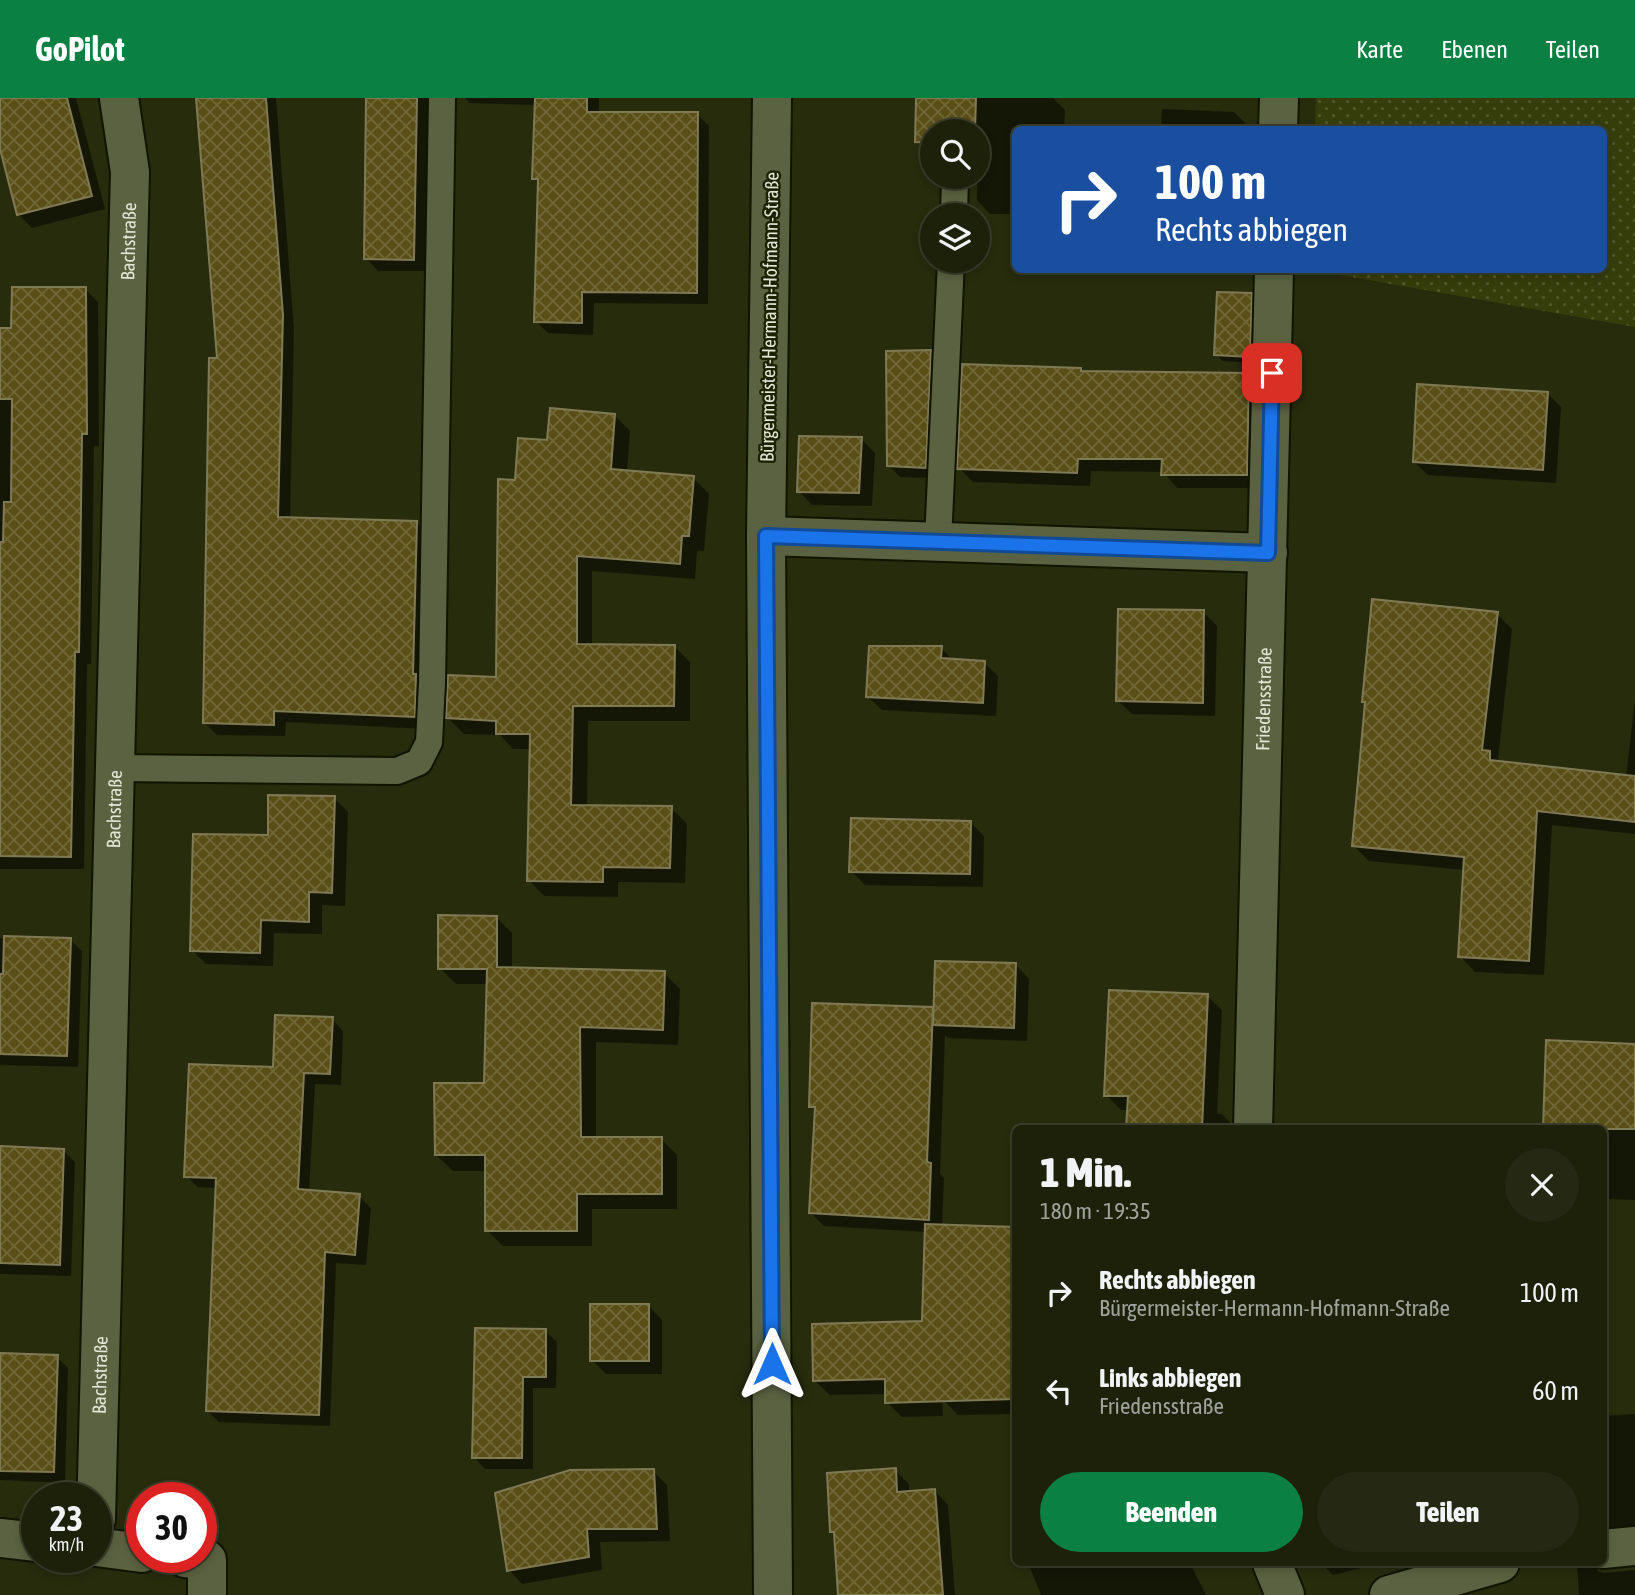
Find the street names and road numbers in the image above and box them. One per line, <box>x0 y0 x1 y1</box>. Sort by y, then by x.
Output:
street label: Bürgermeister-Hermann-Hofmann-Straße <box>755 172 783 462</box>
street label: Bachstraße <box>116 202 140 281</box>
street label: Friedensstraße <box>1251 647 1276 751</box>
street label: Bachstraße <box>102 770 126 848</box>
street label: Bachstraße <box>88 1336 112 1414</box>

